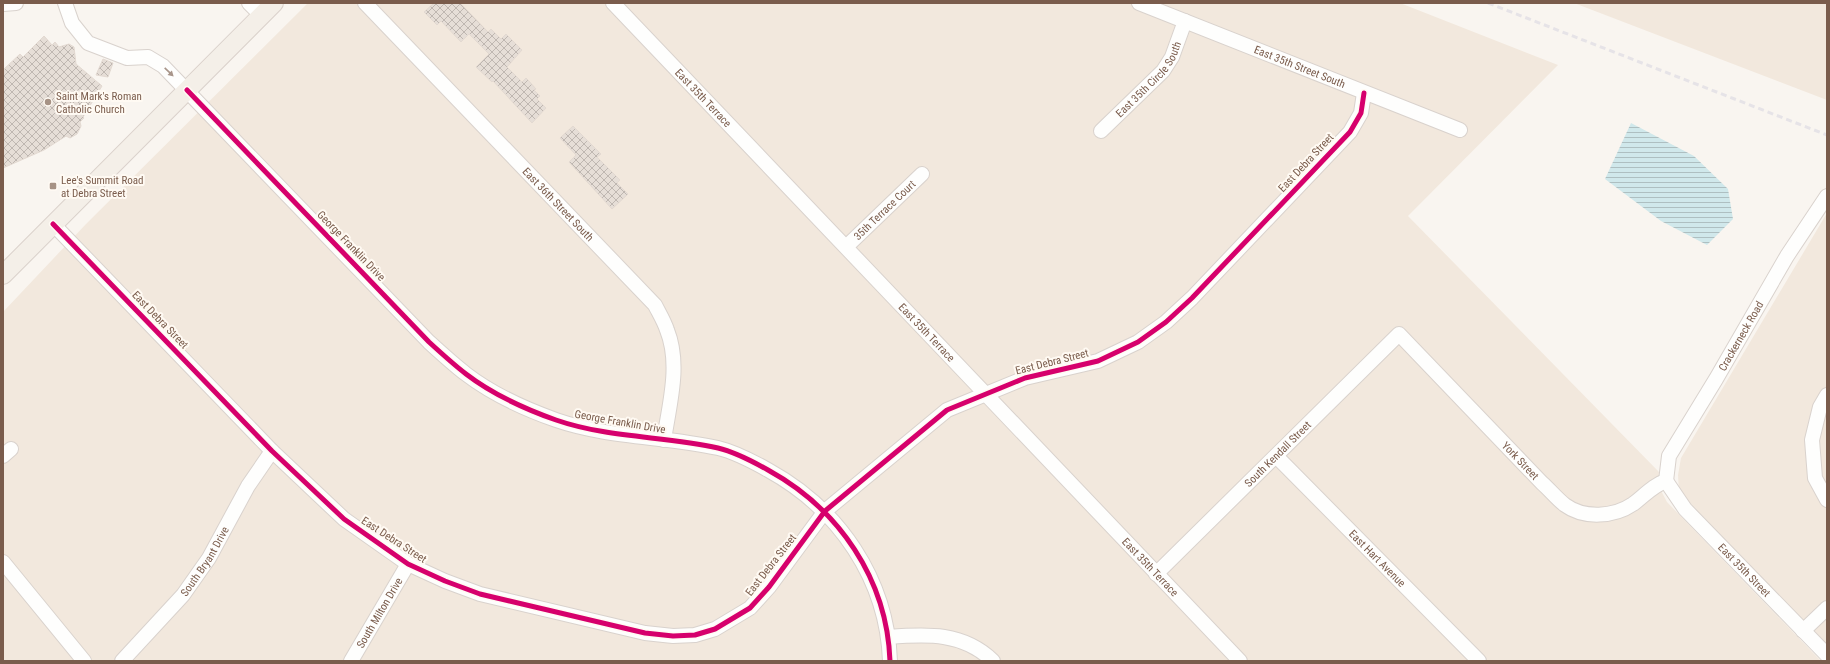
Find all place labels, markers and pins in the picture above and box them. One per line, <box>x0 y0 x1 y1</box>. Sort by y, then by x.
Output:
place label: Saint Mark's Roman Catholic Church <box>56 90 142 116</box>
marker: Saint Mark's Roman Catholic Church <box>43 97 53 107</box>
place label: Lee's Summit Road at Debra Street <box>61 174 143 200</box>
marker: Lee's Summit Road at Debra Street <box>48 181 58 191</box>

